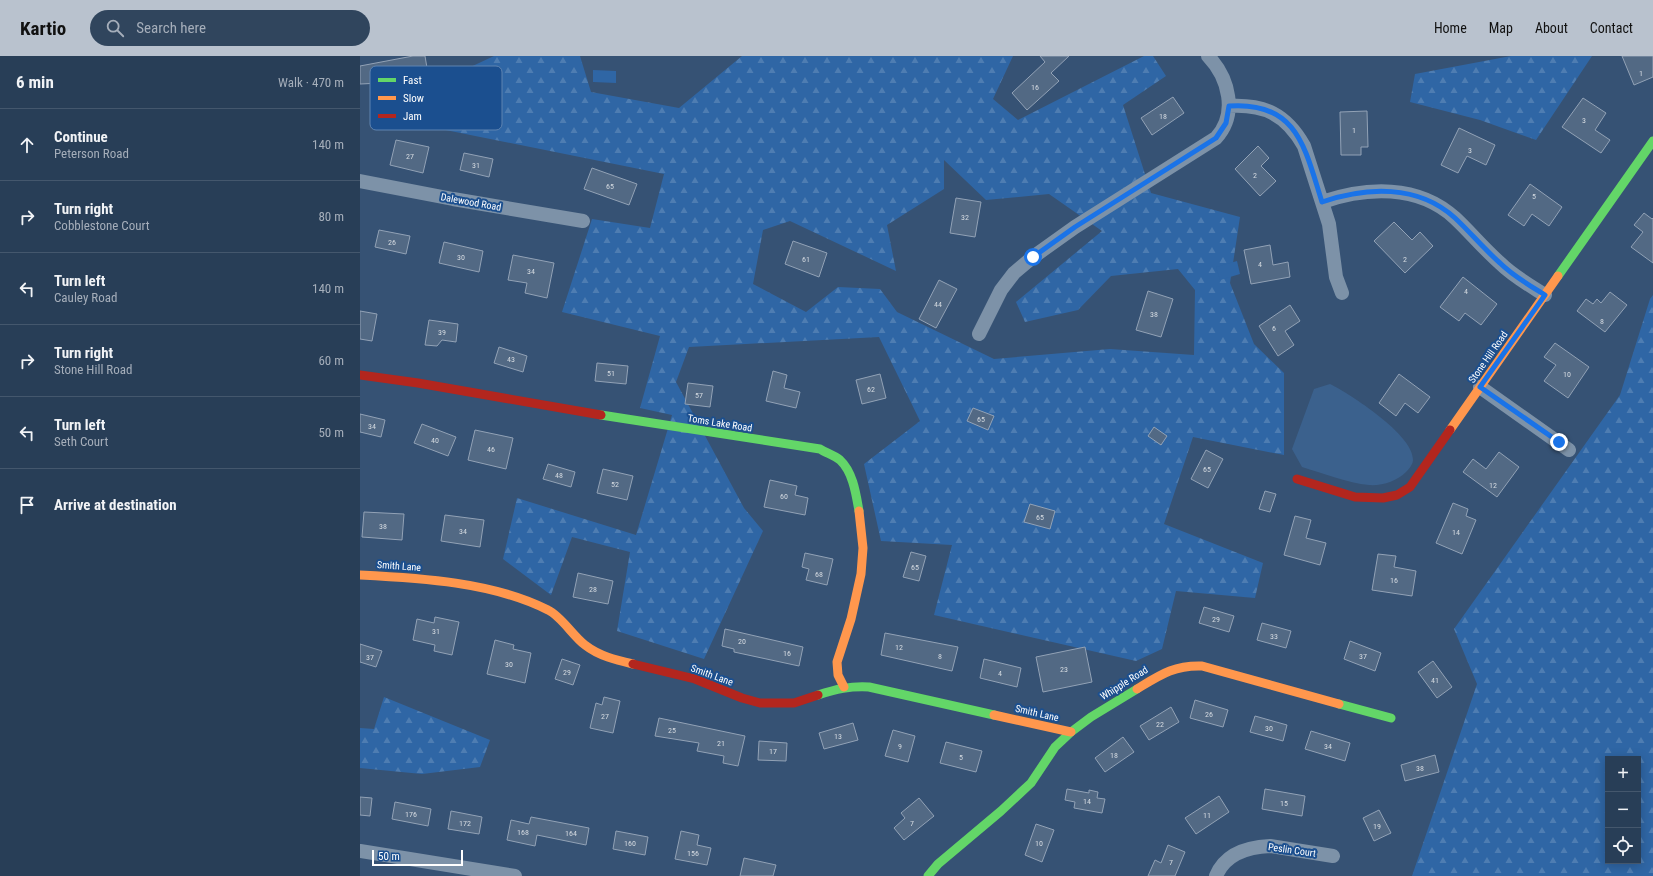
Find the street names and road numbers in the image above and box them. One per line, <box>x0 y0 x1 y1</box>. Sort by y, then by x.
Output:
street label: Dalewood Road <box>440 191 502 213</box>
street label: Stone Hill Road <box>1466 329 1510 385</box>
street label: Toms Lake Road <box>687 412 753 434</box>
street label: Smith Lane <box>377 559 422 573</box>
street label: Smith Lane <box>689 662 735 688</box>
street label: Whipple Road <box>1098 664 1150 702</box>
street label: Smith Lane <box>1014 703 1060 723</box>
street label: Peslin Court <box>1267 841 1317 859</box>

